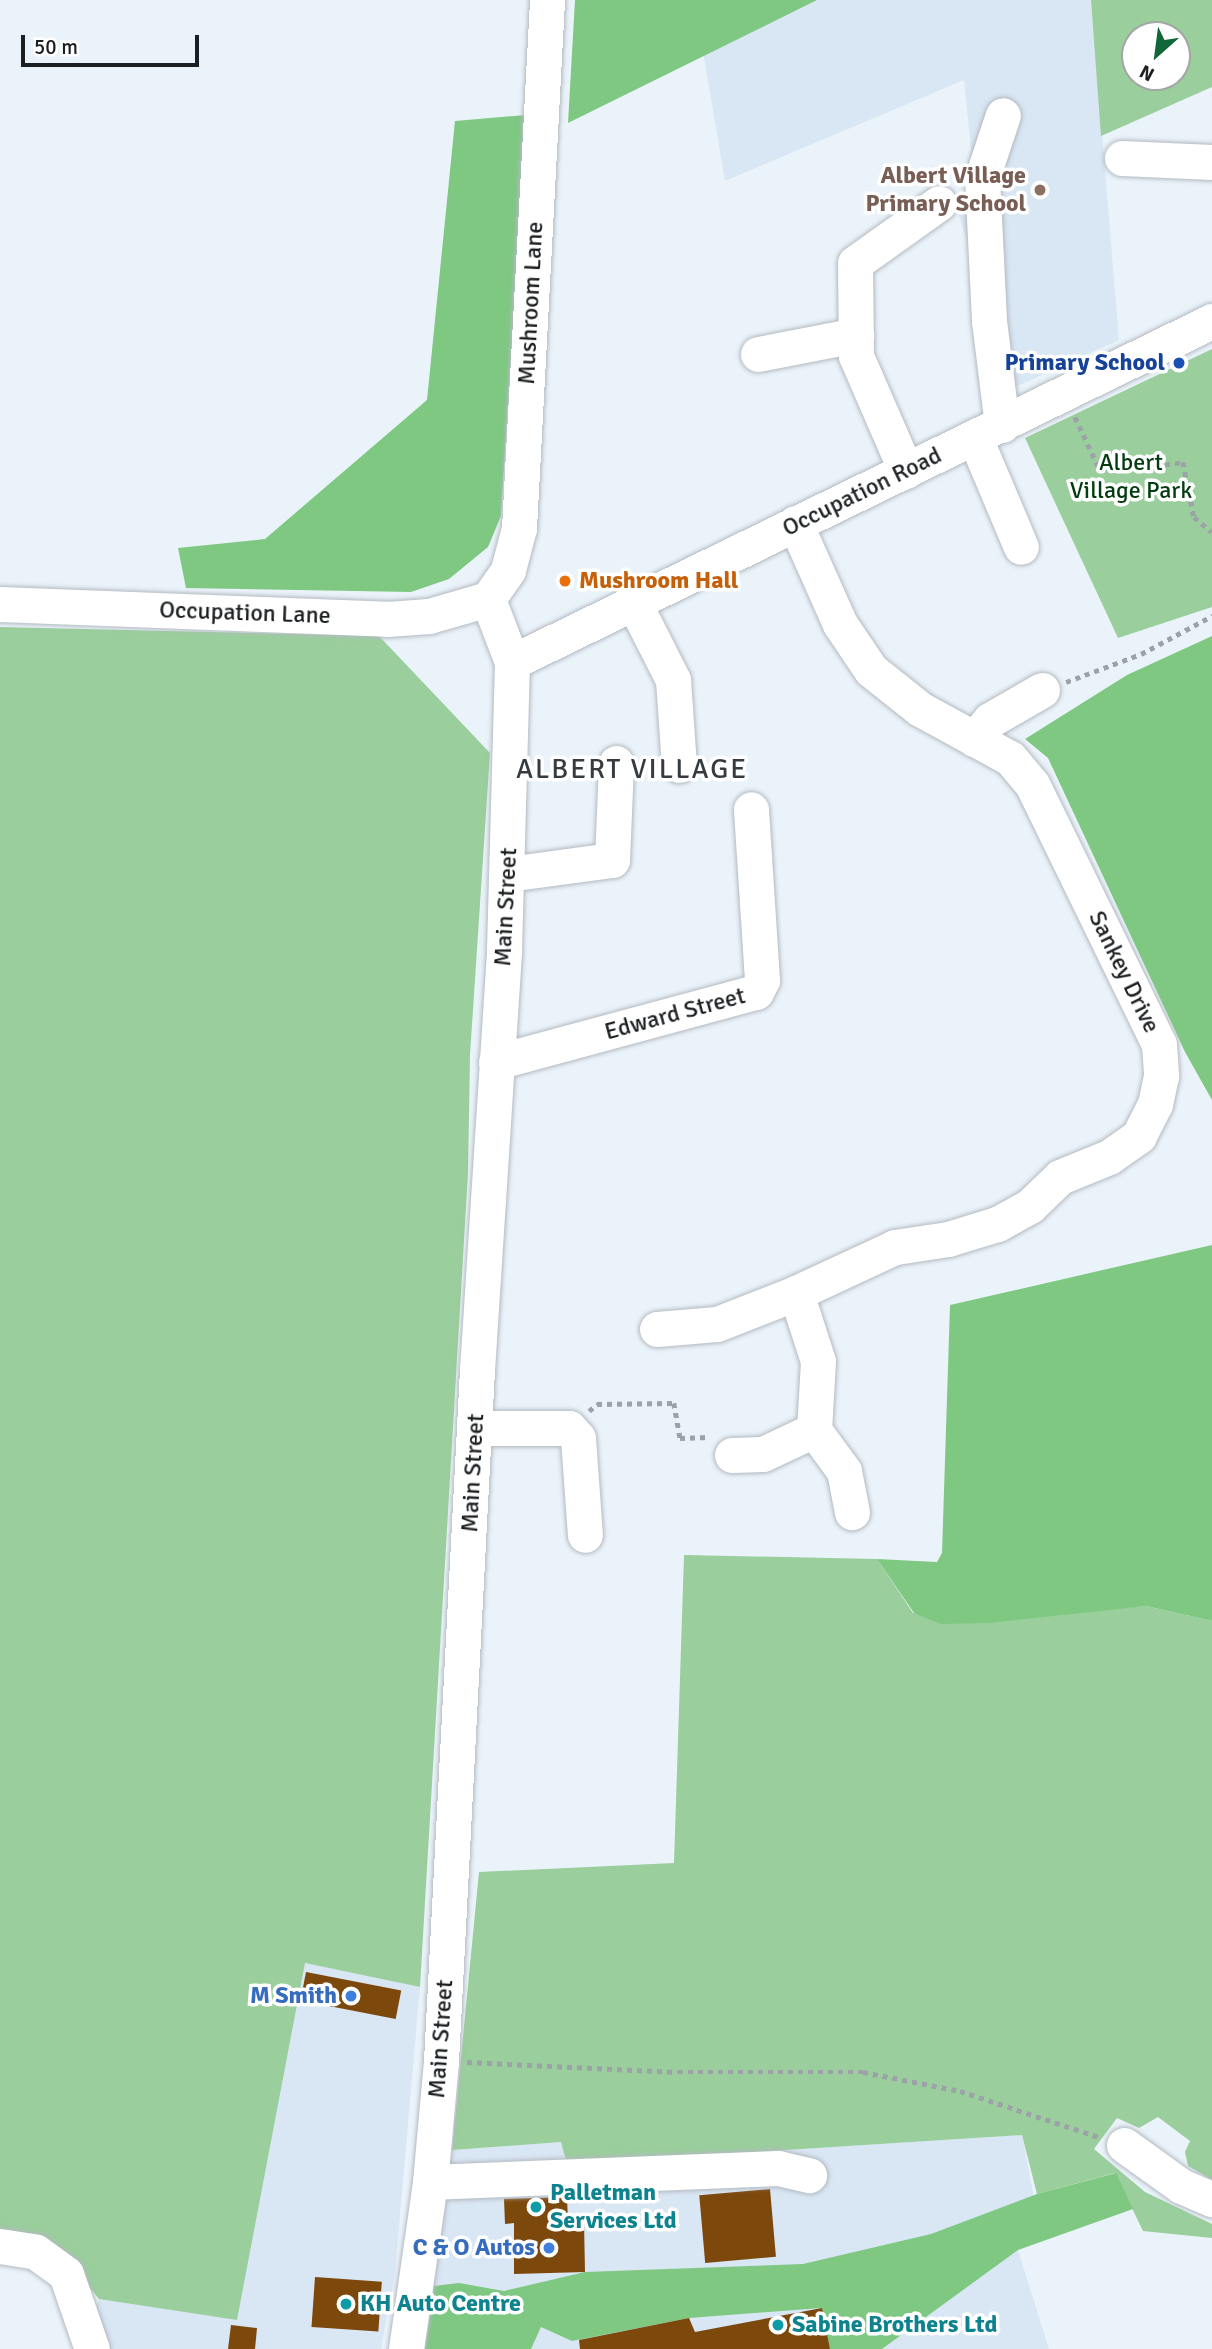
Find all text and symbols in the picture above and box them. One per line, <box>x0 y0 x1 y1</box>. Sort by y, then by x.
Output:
scale bar <box>24 21 203 65</box>
north arrow <box>1121 21 1191 91</box>
text: 50 m <box>34 34 78 60</box>
text: N <box>1136 59 1159 86</box>
place label: Albert Village Primary School <box>865 162 1026 218</box>
marker: Albert Village Primary School <box>1032 182 1048 198</box>
street label: Mushroom Lane <box>512 221 550 385</box>
place label: Primary School <box>1004 349 1165 377</box>
marker: Primary School <box>1171 355 1187 371</box>
street label: Occupation Road <box>778 441 946 543</box>
park label: Albert Village Park <box>1070 449 1192 505</box>
place label: Mushroom Hall <box>579 567 738 595</box>
marker: Mushroom Hall <box>557 573 573 589</box>
street label: Occupation Lane <box>159 596 331 630</box>
district label: ALBERT VILLAGE <box>518 752 746 786</box>
street label: Main Street <box>489 847 523 967</box>
street label: Sankey Drive <box>1082 906 1166 1038</box>
street label: Edward Street <box>602 981 748 1047</box>
street label: Main Street <box>456 1413 490 1533</box>
street label: Main Street <box>422 1979 460 2099</box>
place label: M Smith <box>250 1982 337 2010</box>
marker: M Smith <box>343 1988 359 2004</box>
place label: Palletman Services Ltd <box>550 2179 677 2235</box>
marker: Palletman Services Ltd <box>528 2199 544 2215</box>
place label: C & O Autos <box>413 2234 535 2262</box>
marker: C & O Autos <box>541 2240 557 2256</box>
place label: KH Auto Centre <box>360 2290 521 2318</box>
marker: KH Auto Centre <box>338 2296 354 2312</box>
place label: Sabine Brothers Ltd <box>792 2311 997 2339</box>
marker: Sabine Brothers Ltd <box>770 2317 786 2333</box>

